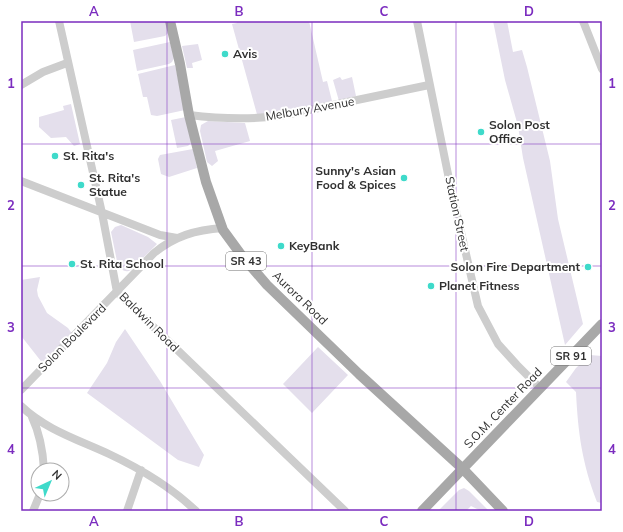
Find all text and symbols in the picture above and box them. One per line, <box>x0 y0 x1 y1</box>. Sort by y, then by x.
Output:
text: A <box>89 3 99 19</box>
text: B <box>235 3 244 19</box>
text: C <box>380 3 389 19</box>
text: D <box>524 3 534 19</box>
place label: Avis <box>233 46 257 61</box>
marker: Avis <box>220 49 230 59</box>
text: 1 <box>7 75 15 91</box>
text: 1 <box>608 75 616 91</box>
street label: Melbury Avenue <box>264 93 355 124</box>
place label: Solon Post Office <box>489 117 550 146</box>
marker: Solon Post Office <box>476 127 486 137</box>
place label: St. Rita's <box>63 148 114 163</box>
marker: St. Rita's <box>50 151 60 161</box>
place label: Sunny's Asian Food & Spices <box>315 163 396 192</box>
place label: St. Rita's Statue <box>89 170 140 199</box>
marker: Sunny's Asian Food & Spices <box>399 173 409 183</box>
street label: Station Street <box>442 175 473 253</box>
marker: St. Rita's Statue <box>76 180 86 190</box>
text: 2 <box>7 197 15 213</box>
text: 2 <box>608 197 616 213</box>
place label: KeyBank <box>289 238 340 253</box>
marker: KeyBank <box>276 241 286 251</box>
road number: SR 43 <box>226 252 266 270</box>
place label: St. Rita School <box>80 256 164 271</box>
marker: St. Rita School <box>67 259 77 269</box>
place label: Solon Fire Department <box>451 259 580 274</box>
marker: Solon Fire Department <box>583 262 593 272</box>
street label: Aurora Road <box>270 268 331 328</box>
place label: Planet Fitness <box>439 278 520 293</box>
marker: Planet Fitness <box>426 281 436 291</box>
street label: Baldwin Road <box>116 289 182 355</box>
street label: Solon Boulevard <box>34 300 109 375</box>
text: 3 <box>7 319 15 335</box>
text: 3 <box>608 319 616 335</box>
road number: SR 91 <box>551 347 591 365</box>
street label: S.O.M. Center Road <box>460 364 545 451</box>
text: 4 <box>7 441 15 457</box>
text: 4 <box>608 441 616 457</box>
north arrow <box>30 462 70 502</box>
text: N <box>49 467 65 483</box>
text: A <box>89 513 99 529</box>
text: B <box>235 513 244 529</box>
text: C <box>380 513 389 529</box>
text: D <box>524 513 534 529</box>

